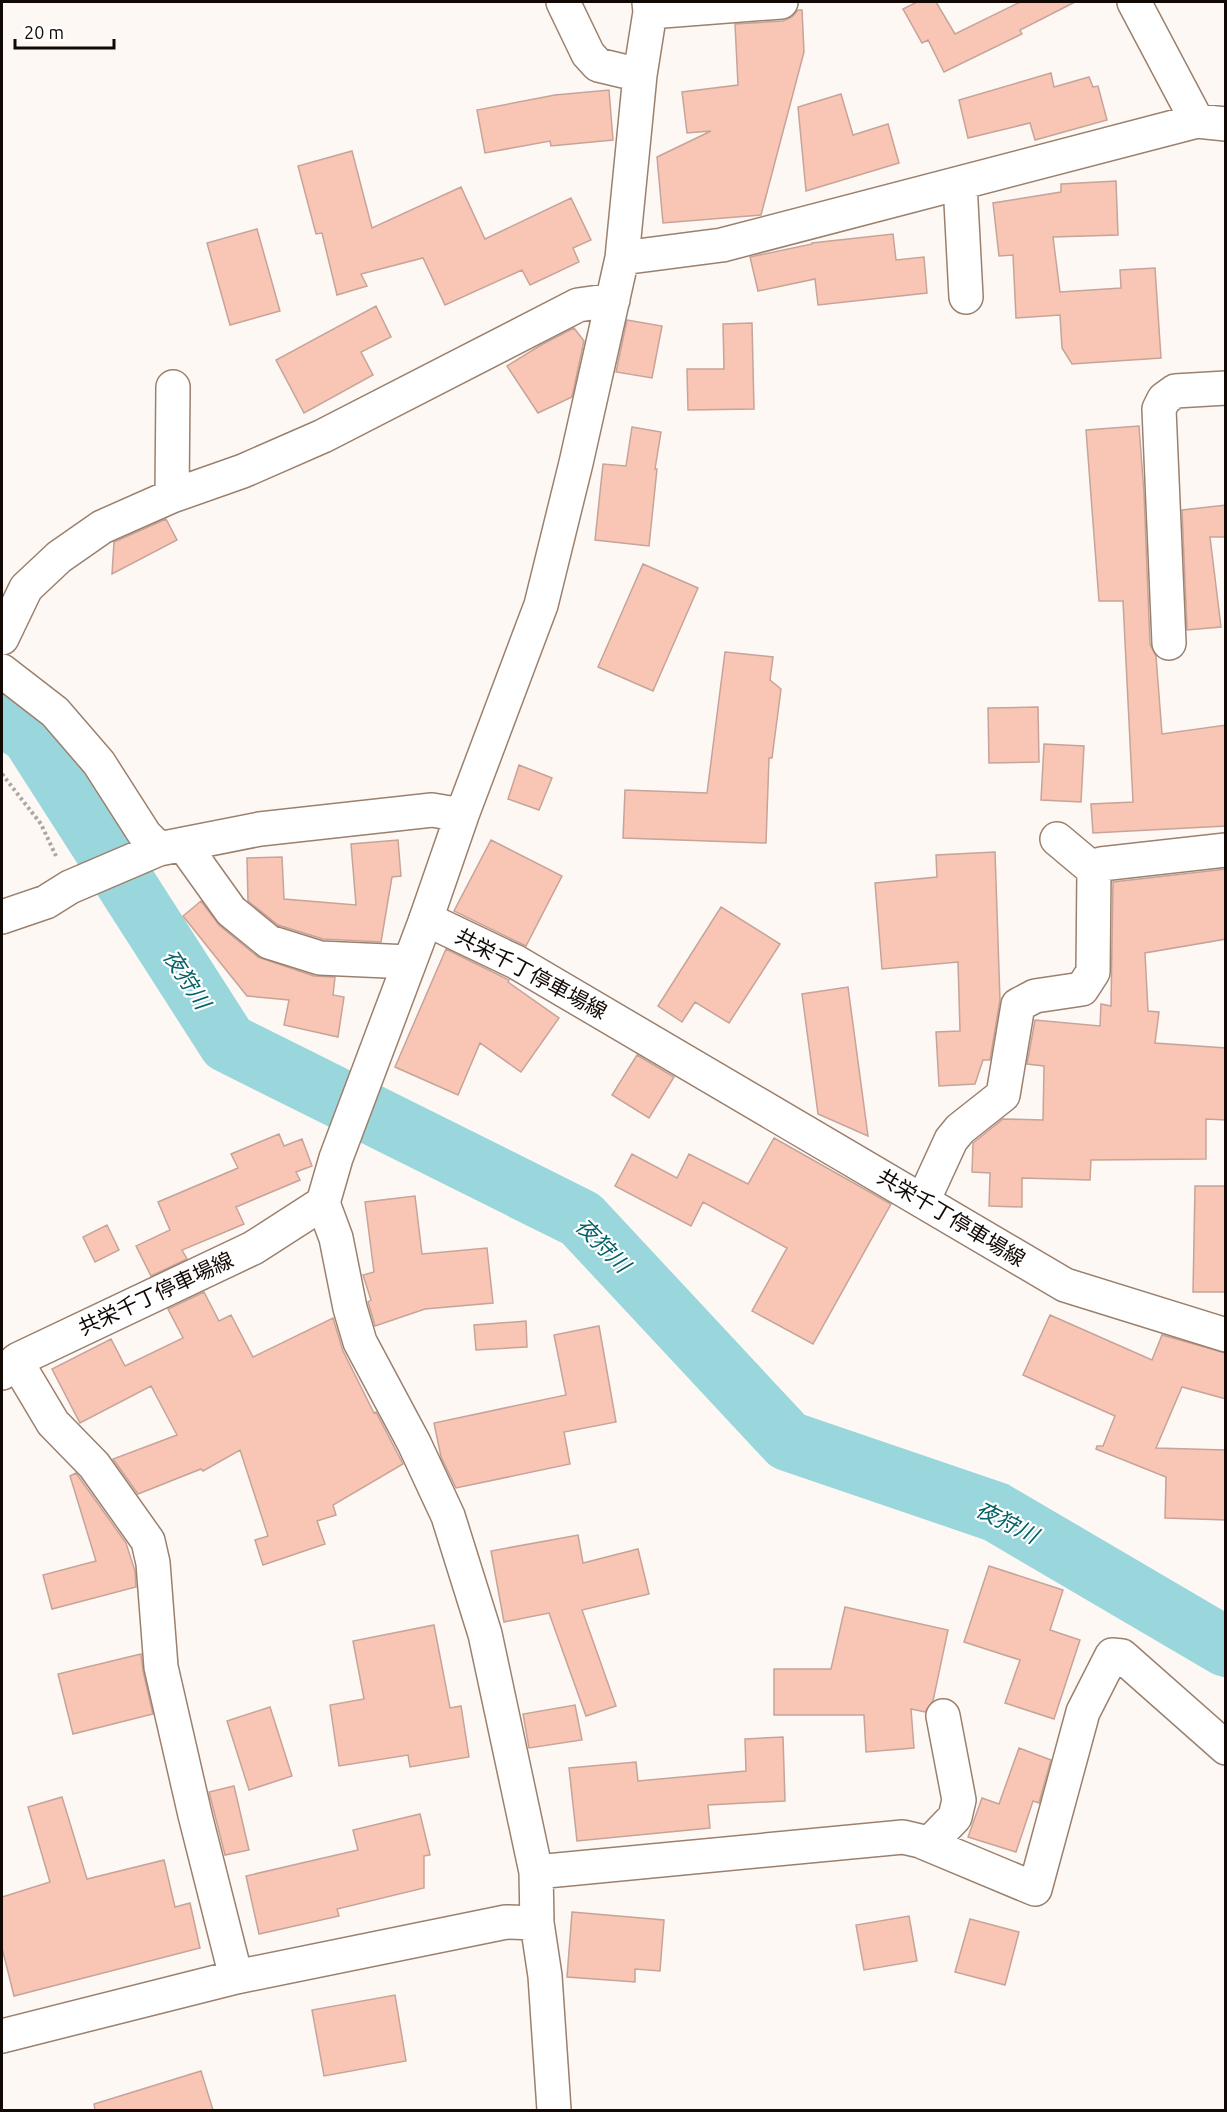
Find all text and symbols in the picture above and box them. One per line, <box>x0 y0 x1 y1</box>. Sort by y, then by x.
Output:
scale bar <box>15 12 114 50</box>
text: 20 m <box>24 22 64 42</box>
street label: 共栄千丁停車場線 <box>452 923 611 1023</box>
water label: 夜狩川 <box>159 944 217 1015</box>
street label: 共栄千丁停車場線 <box>873 1164 1030 1271</box>
water label: 夜狩川 <box>571 1212 637 1278</box>
street label: 共栄千丁停車場線 <box>74 1247 237 1339</box>
water label: 夜狩川 <box>972 1495 1044 1549</box>

